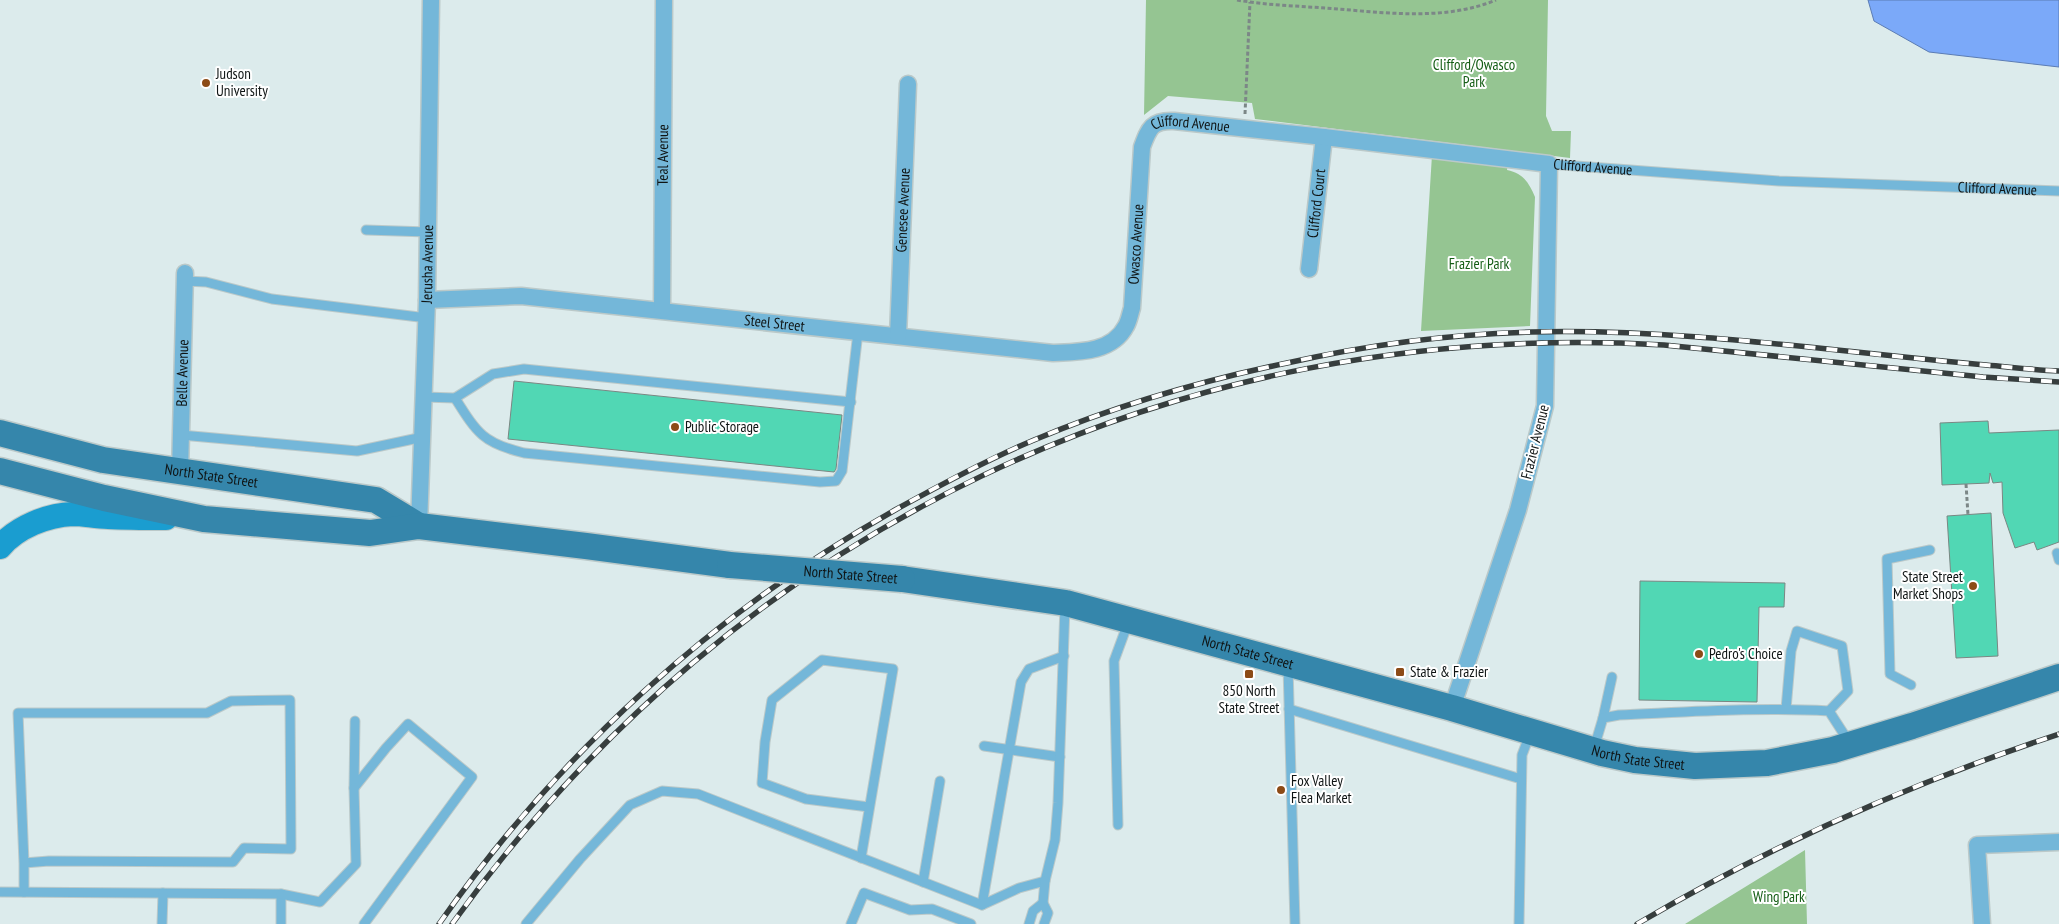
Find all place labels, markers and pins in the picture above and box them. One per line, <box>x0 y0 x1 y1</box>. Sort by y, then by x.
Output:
place label: Judson University <box>215 64 268 100</box>
marker: Judson University <box>200 77 212 89</box>
place label: Public Storage <box>685 417 759 436</box>
marker: Public Storage <box>669 421 681 433</box>
place label: State Street Market Shops <box>1893 567 1963 603</box>
marker: State Street Market Shops <box>1967 580 1979 592</box>
place label: Pedro's Choice <box>1709 644 1783 663</box>
marker: Pedro's Choice <box>1693 648 1705 660</box>
place label: State & Frazier <box>1410 662 1489 681</box>
marker: State & Frazier <box>1394 666 1406 678</box>
marker: 850 North State Street <box>1243 668 1255 680</box>
place label: 850 North State Street <box>1219 681 1279 717</box>
place label: Fox Valley Flea Market <box>1291 771 1352 807</box>
marker: Fox Valley Flea Market <box>1275 784 1287 796</box>

